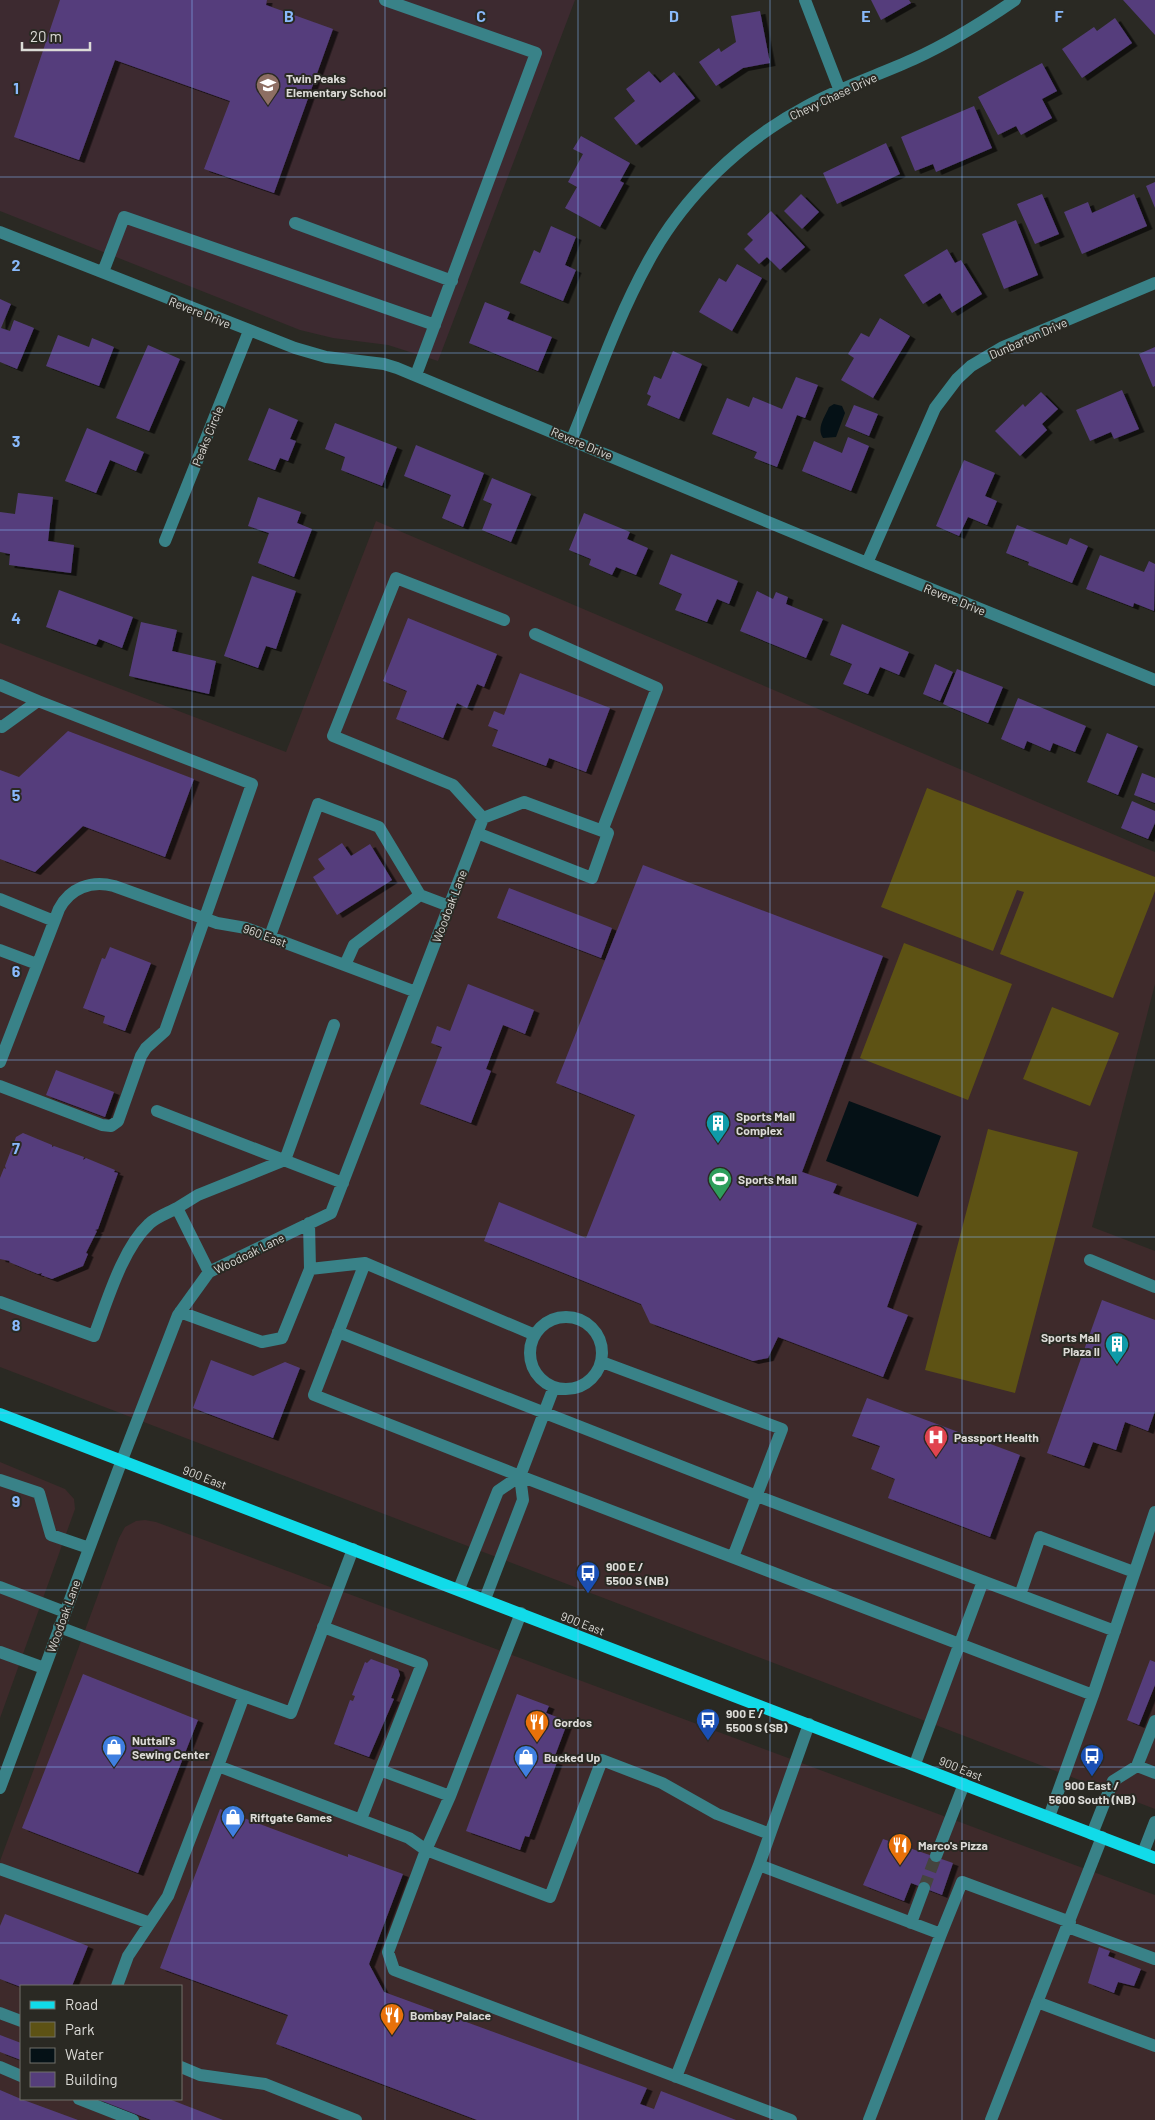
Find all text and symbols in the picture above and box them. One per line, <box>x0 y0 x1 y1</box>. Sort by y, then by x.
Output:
text: B <box>284 6 294 25</box>
text: C <box>476 6 486 25</box>
text: D <box>669 6 679 25</box>
text: E <box>861 6 871 25</box>
text: F <box>1055 6 1064 25</box>
scale bar <box>22 20 90 52</box>
text: 20 m <box>30 27 62 45</box>
street label: Chevy Chase Drive <box>787 70 879 122</box>
place label: Twin Peaks Elementary School <box>286 71 386 99</box>
school or university icon: Twin Peaks Elementary School <box>255 72 281 106</box>
text: 1 <box>13 78 19 97</box>
text: 2 <box>12 255 21 274</box>
street label: Revere Drive <box>167 293 233 331</box>
street label: Dunbarton Drive <box>987 315 1069 361</box>
street label: Peaks Circle <box>189 404 225 468</box>
street label: Revere Drive <box>549 424 615 462</box>
text: 3 <box>12 431 20 450</box>
street label: Revere Drive <box>922 580 988 618</box>
text: 4 <box>11 608 21 627</box>
text: 5 <box>12 785 21 804</box>
street label: Woodoak Lane <box>429 868 469 944</box>
street label: 960 East <box>241 921 289 949</box>
text: 6 <box>12 961 21 980</box>
place label: Sports Mall Complex <box>736 1109 795 1137</box>
building icon: Sports Mall Complex <box>705 1110 731 1144</box>
text: 7 <box>12 1138 20 1157</box>
sports icon: Sports Mall <box>707 1166 733 1200</box>
place label: Sports Mall <box>738 1172 797 1186</box>
street label: Woodoak Lane <box>212 1230 286 1276</box>
text: 8 <box>12 1315 21 1334</box>
place label: Sports Mall Plaza II <box>1041 1330 1100 1358</box>
building icon: Sports Mall Plaza II <box>1104 1331 1130 1365</box>
hospital icon: Passport Health <box>923 1424 949 1458</box>
place label: Passport Health <box>954 1430 1039 1444</box>
street label: 900 East <box>181 1462 229 1492</box>
text: 9 <box>12 1491 20 1510</box>
place label: 900 E / 5500 S (NB) <box>606 1559 669 1587</box>
bus stop icon: 900 E / 5500 S (NB) <box>575 1560 601 1594</box>
street label: Woodoak Lane <box>43 1578 83 1654</box>
street label: 900 East <box>559 1608 607 1638</box>
place label: 900 E / 5500 S (SB) <box>726 1706 788 1734</box>
bus stop icon: 900 E / 5500 S (SB) <box>695 1707 721 1741</box>
restaurant icon: Gordos <box>524 1709 550 1743</box>
place label: Gordos <box>554 1715 592 1729</box>
place label: Nuttall's Sewing Center <box>132 1733 210 1761</box>
shop icon: Nuttall's Sewing Center <box>101 1734 127 1768</box>
bus stop icon: 900 East / 5600 South (NB) <box>1079 1743 1105 1777</box>
shop icon: Bucked Up <box>513 1744 539 1778</box>
place label: Bucked Up <box>544 1750 600 1764</box>
street label: 900 East <box>937 1753 985 1783</box>
place label: 900 East / 5600 South (NB) <box>1049 1778 1136 1806</box>
shop icon: Riftgate Games <box>220 1804 246 1838</box>
place label: Riftgate Games <box>250 1810 332 1824</box>
restaurant icon: Marco's Pizza <box>887 1832 913 1866</box>
place label: Marco's Pizza <box>918 1838 988 1852</box>
legend <box>20 1985 182 2100</box>
text: Road <box>65 1995 98 2013</box>
restaurant icon: Bombay Palace <box>379 2002 405 2036</box>
place label: Bombay Palace <box>410 2008 492 2022</box>
text: Park <box>65 2020 95 2038</box>
text: Water <box>65 2045 104 2063</box>
text: Building <box>65 2070 118 2088</box>

